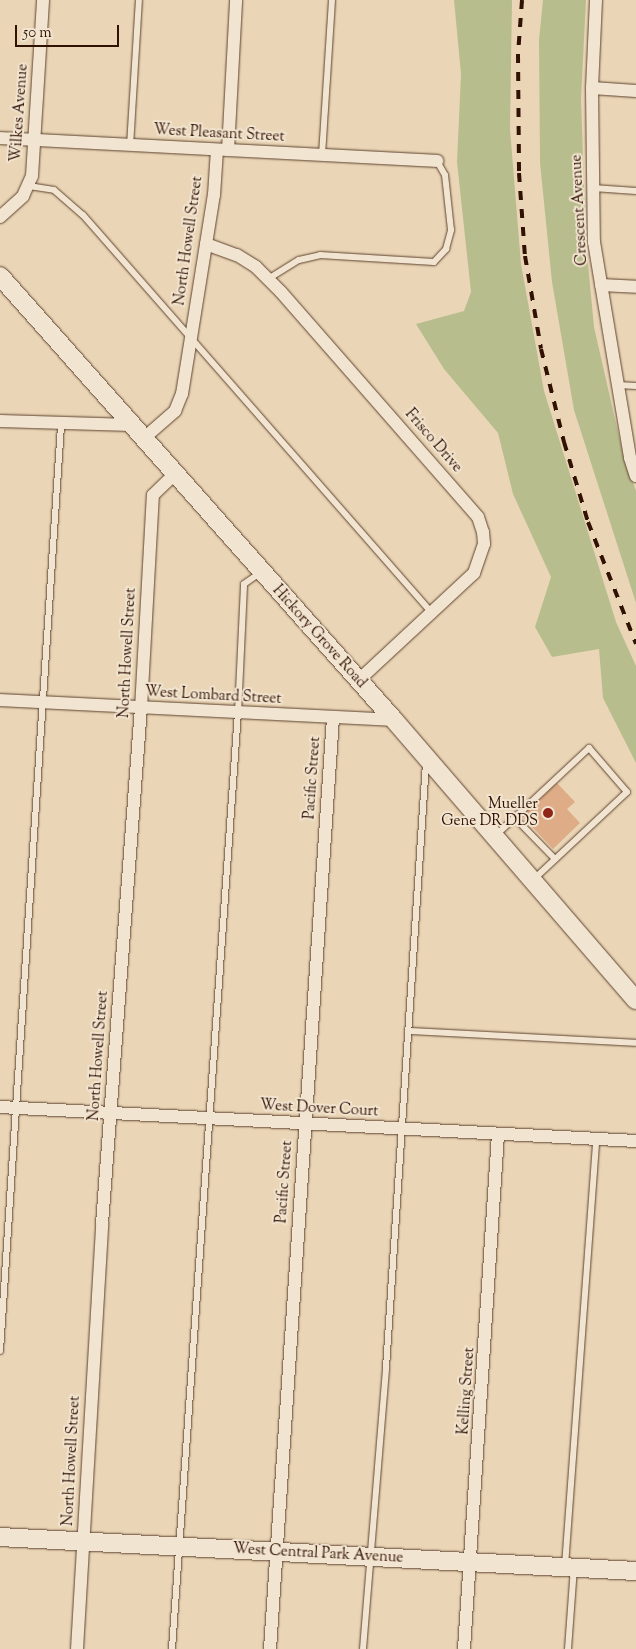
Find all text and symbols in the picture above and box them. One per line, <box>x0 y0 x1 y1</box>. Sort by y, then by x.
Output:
scale bar <box>18 15 121 47</box>
text: 50 m <box>23 23 52 44</box>
street label: Wilkes Avenue <box>8 63 32 163</box>
street label: West Pleasant Street <box>153 122 285 146</box>
street label: Crescent Avenue <box>568 154 592 266</box>
street label: North Howell Street <box>171 175 207 307</box>
street label: Frisco Drive <box>401 406 465 476</box>
street label: Hickory Grove Road <box>268 582 370 692</box>
street label: North Howell Street <box>116 587 140 719</box>
street label: West Lombard Street <box>144 683 282 709</box>
street label: Pacific Street <box>301 736 325 820</box>
place label: Mueller Gene DR DDS <box>441 795 538 830</box>
marker: Mueller Gene DR DDS <box>542 807 554 819</box>
street label: North Howell Street <box>85 990 113 1122</box>
street label: West Dover Court <box>259 1097 379 1121</box>
street label: Pacific Street <box>273 1140 297 1224</box>
street label: Kelling Street <box>455 1347 479 1435</box>
street label: North Howell Street <box>60 1395 84 1527</box>
street label: West Central Park Avenue <box>232 1541 404 1567</box>

